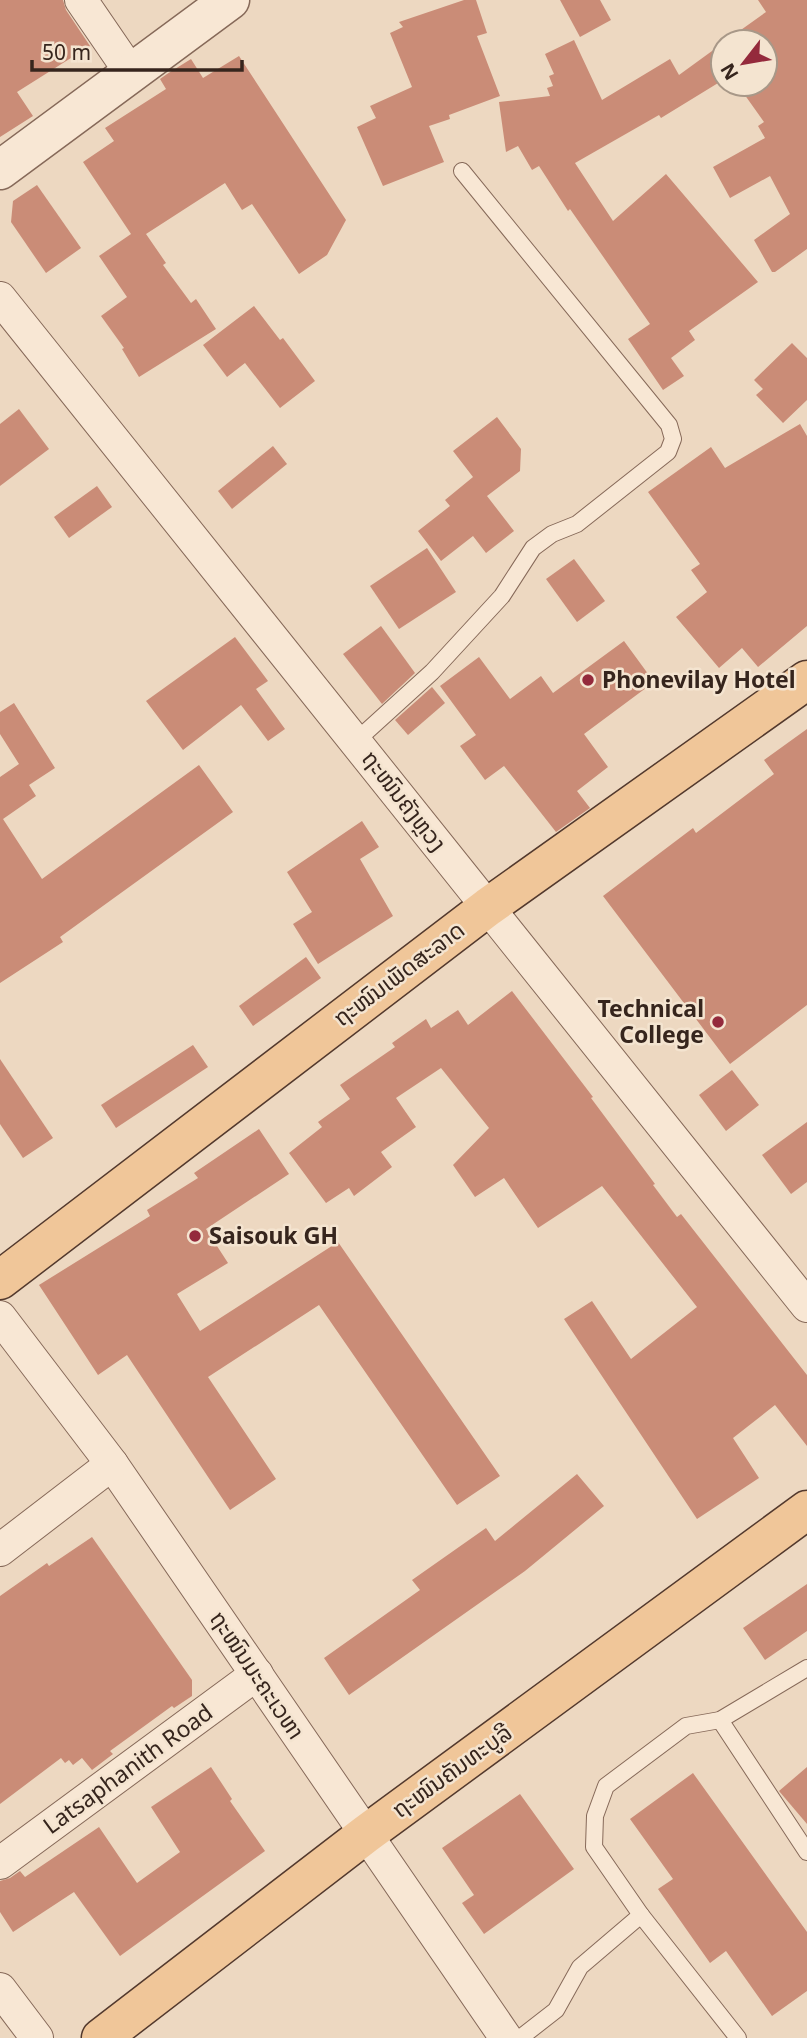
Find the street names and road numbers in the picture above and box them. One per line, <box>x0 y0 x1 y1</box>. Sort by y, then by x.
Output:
street label: ຖະໜົນຄັງຫຼວງ <box>352 742 456 860</box>
street label: ຖະໜົນເພັດສະລາດ <box>325 912 473 1036</box>
street label: ຖະໜົນມະຄະເວຫາ <box>200 1603 314 1747</box>
street label: Latsaphanith Road <box>35 1694 221 1844</box>
street label: ຖະໜົນຄັນທະບູລີ <box>384 1714 520 1828</box>

